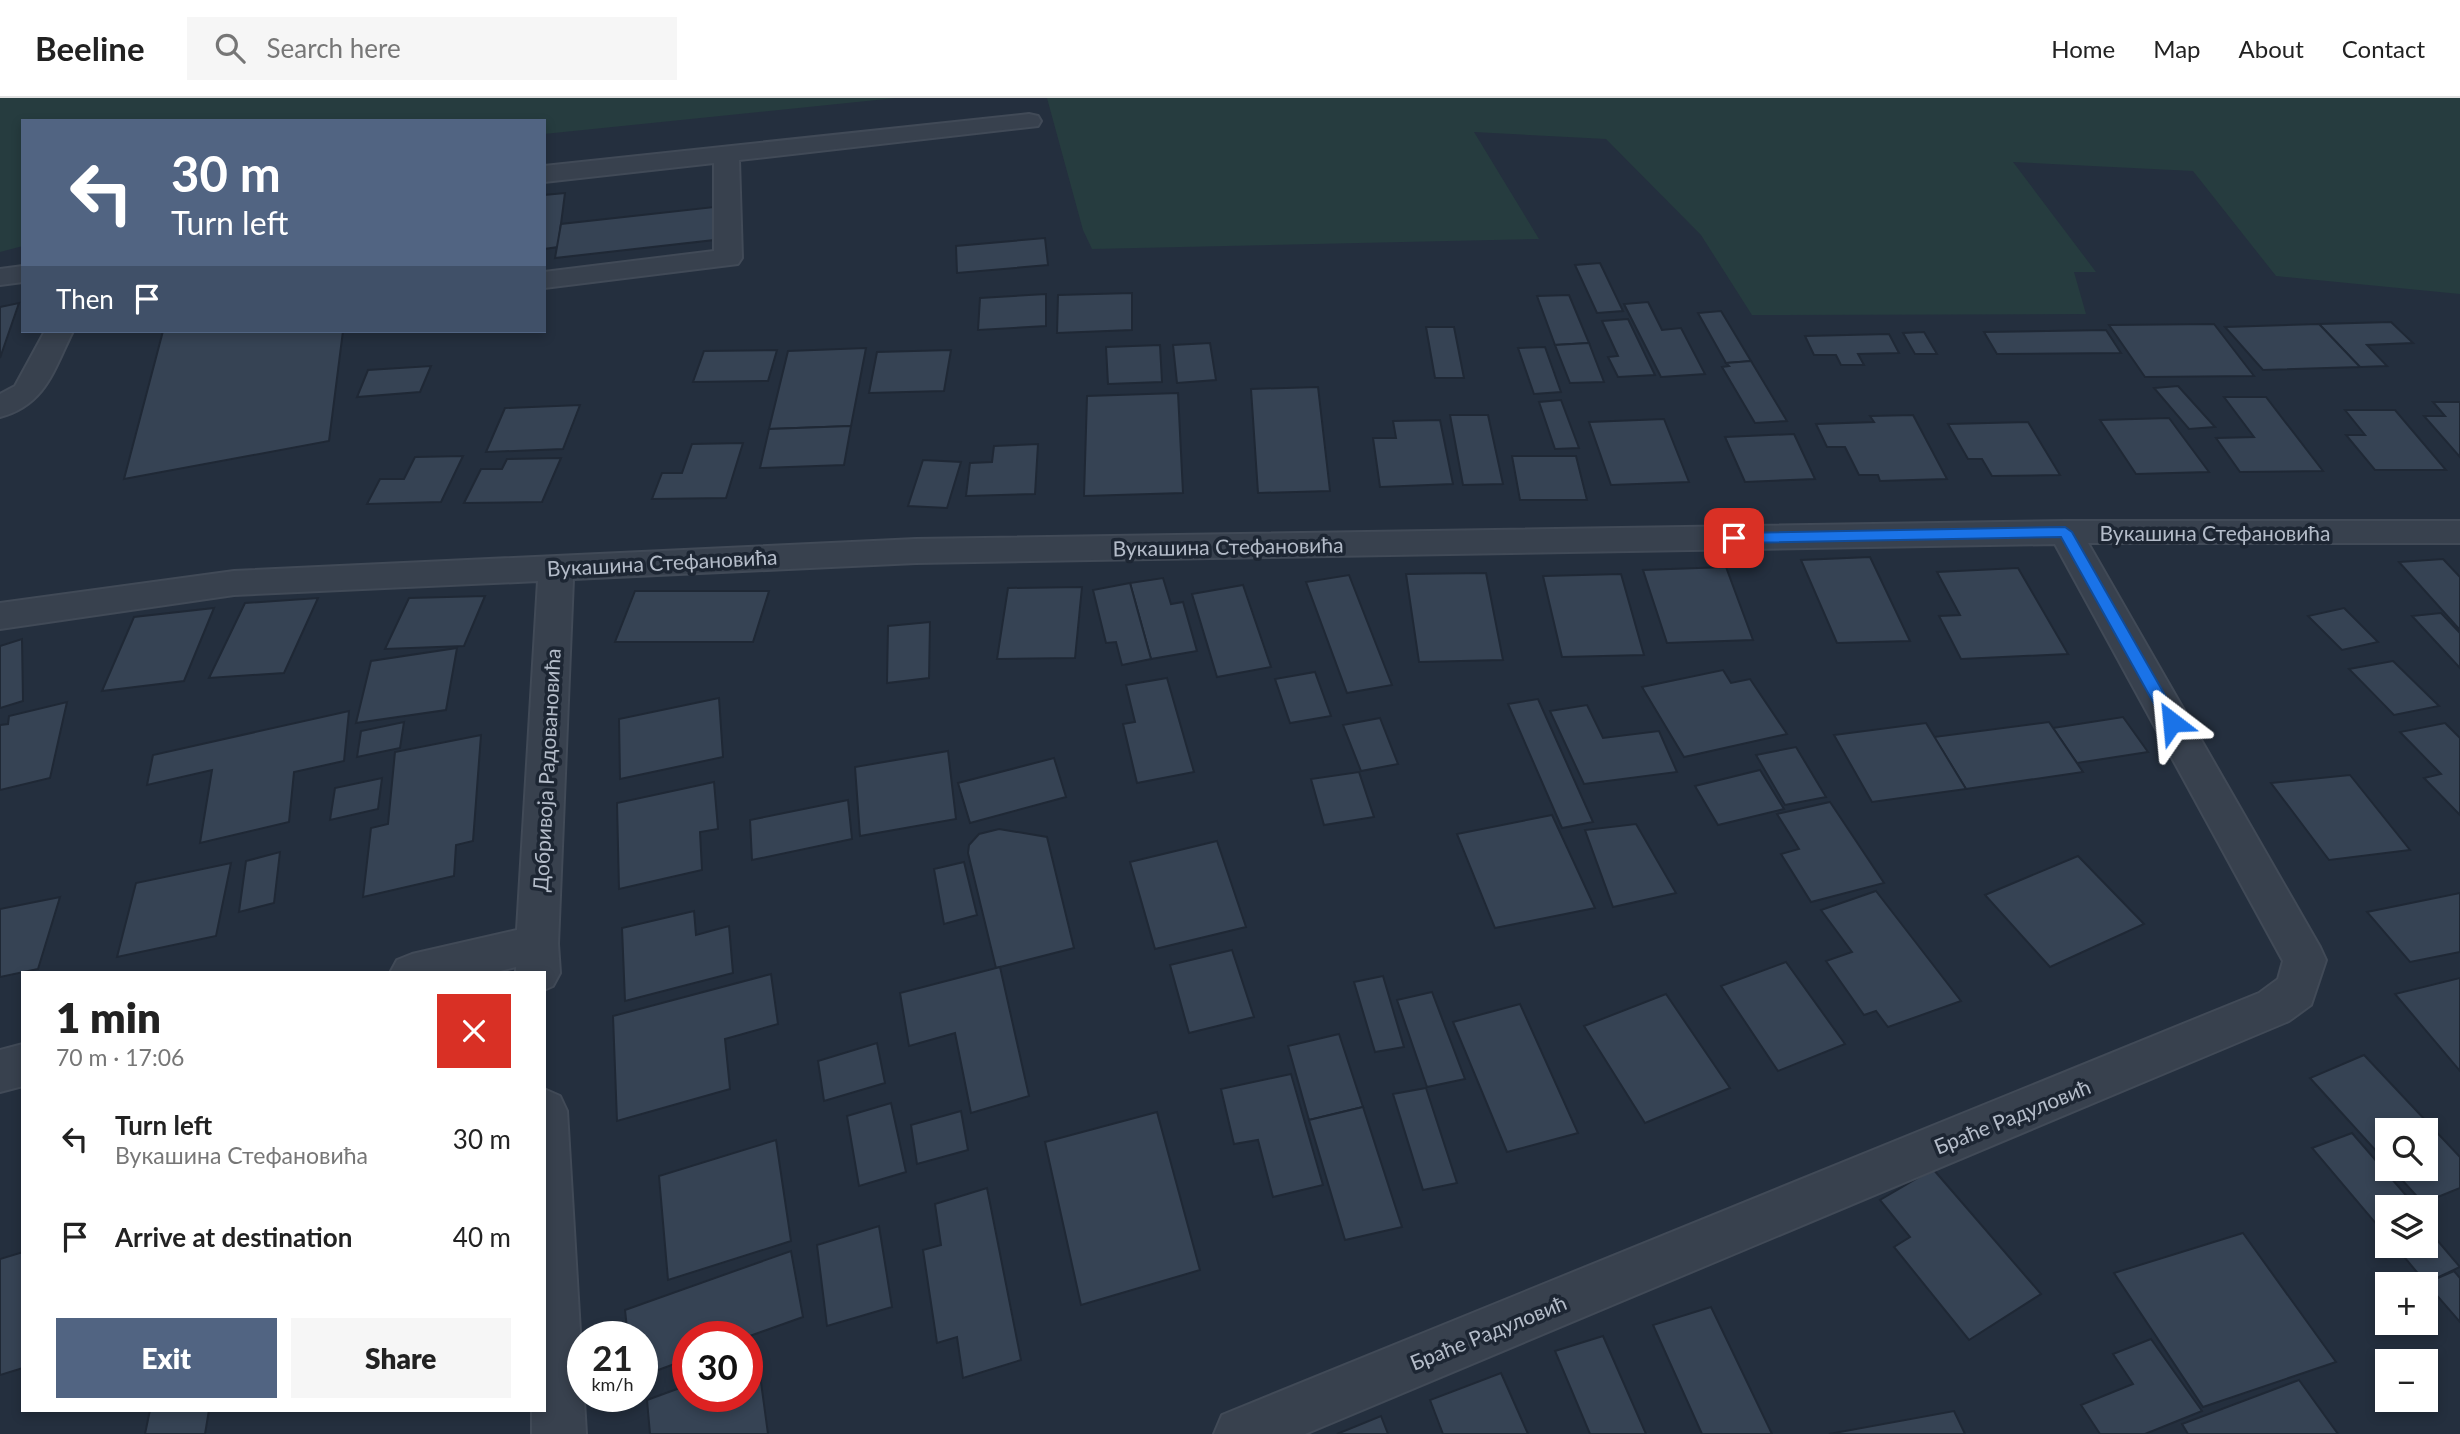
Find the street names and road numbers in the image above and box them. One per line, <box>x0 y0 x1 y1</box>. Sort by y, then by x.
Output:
street label: Вукашина Стефановића <box>2100 520 2330 545</box>
street label: Вукашина Стефановића <box>1112 531 1344 561</box>
street label: Вукашина Стефановића <box>546 543 778 581</box>
street label: Добривоја Радовановића <box>527 648 565 892</box>
street label: Браће Радуловић <box>1930 1073 2094 1159</box>
street label: Браће Радуловић <box>1406 1289 1570 1375</box>

